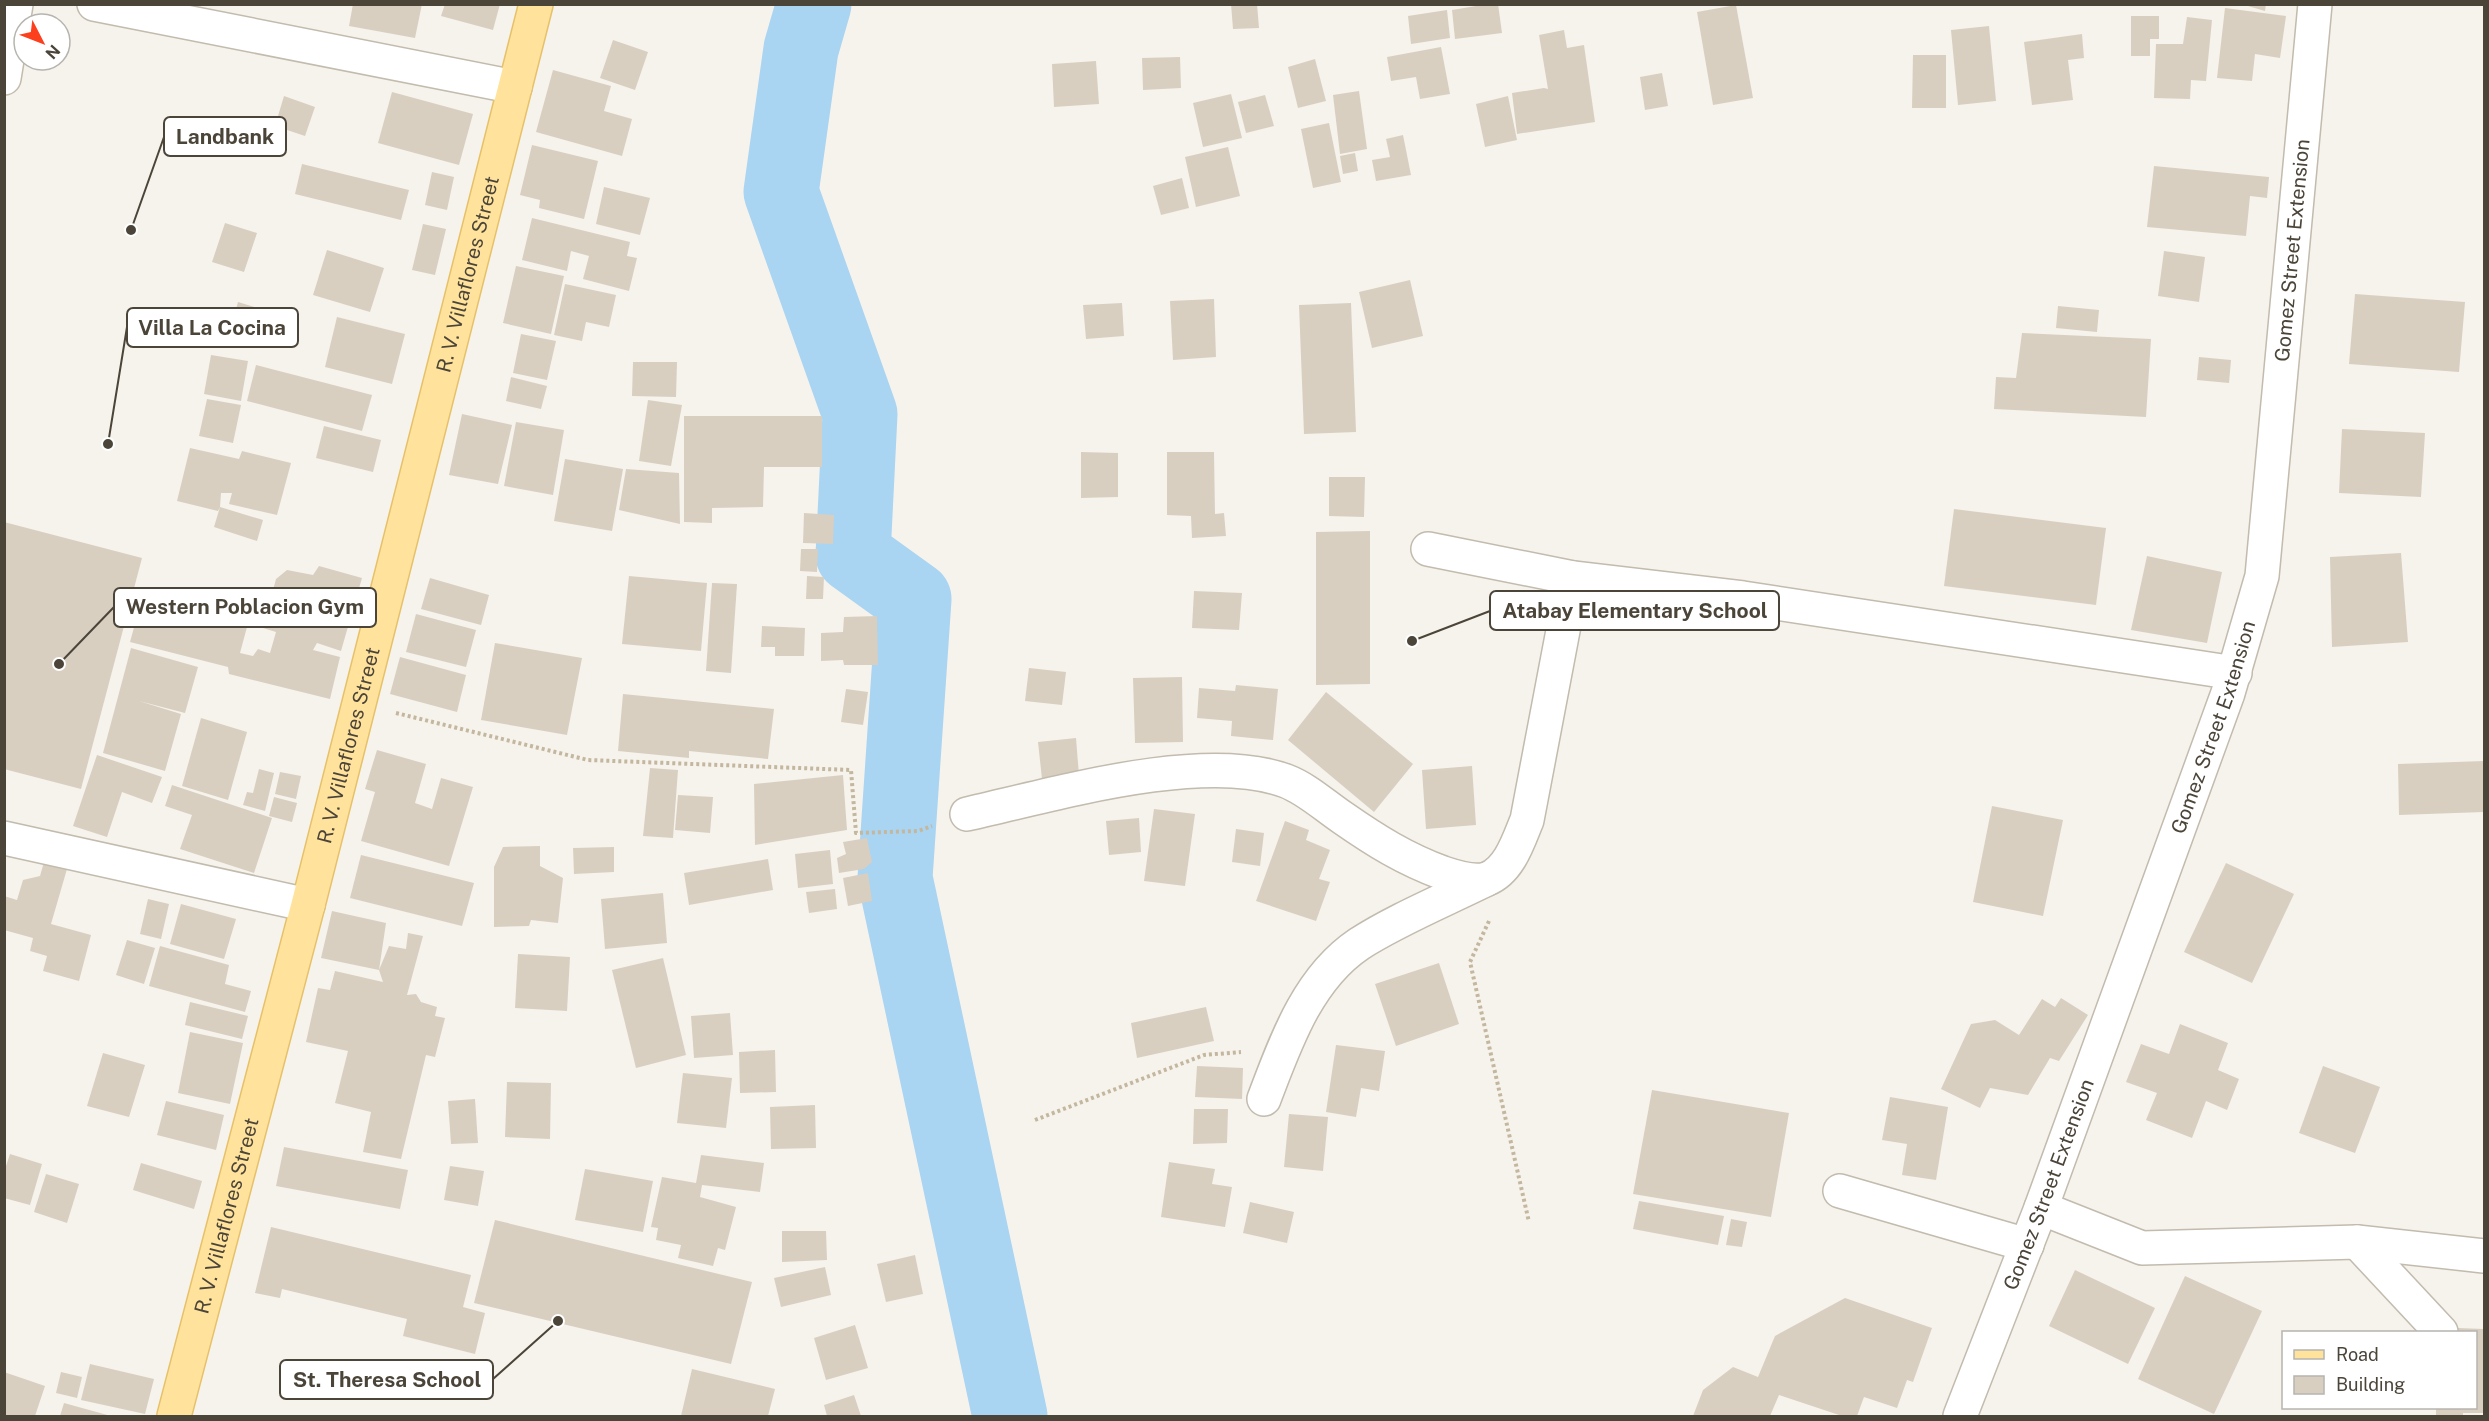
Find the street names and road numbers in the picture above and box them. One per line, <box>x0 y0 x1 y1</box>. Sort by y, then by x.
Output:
street label: Gomez Street Extension <box>2270 138 2314 363</box>
street label: R. V. Villaflores Street <box>431 173 504 375</box>
street label: Gomez Street Extension <box>2166 618 2260 837</box>
street label: R. V. Villaflores Street <box>312 645 385 846</box>
street label: Gomez Street Extension <box>1998 1076 2099 1293</box>
street label: R. V. Villaflores Street <box>189 1115 264 1316</box>

